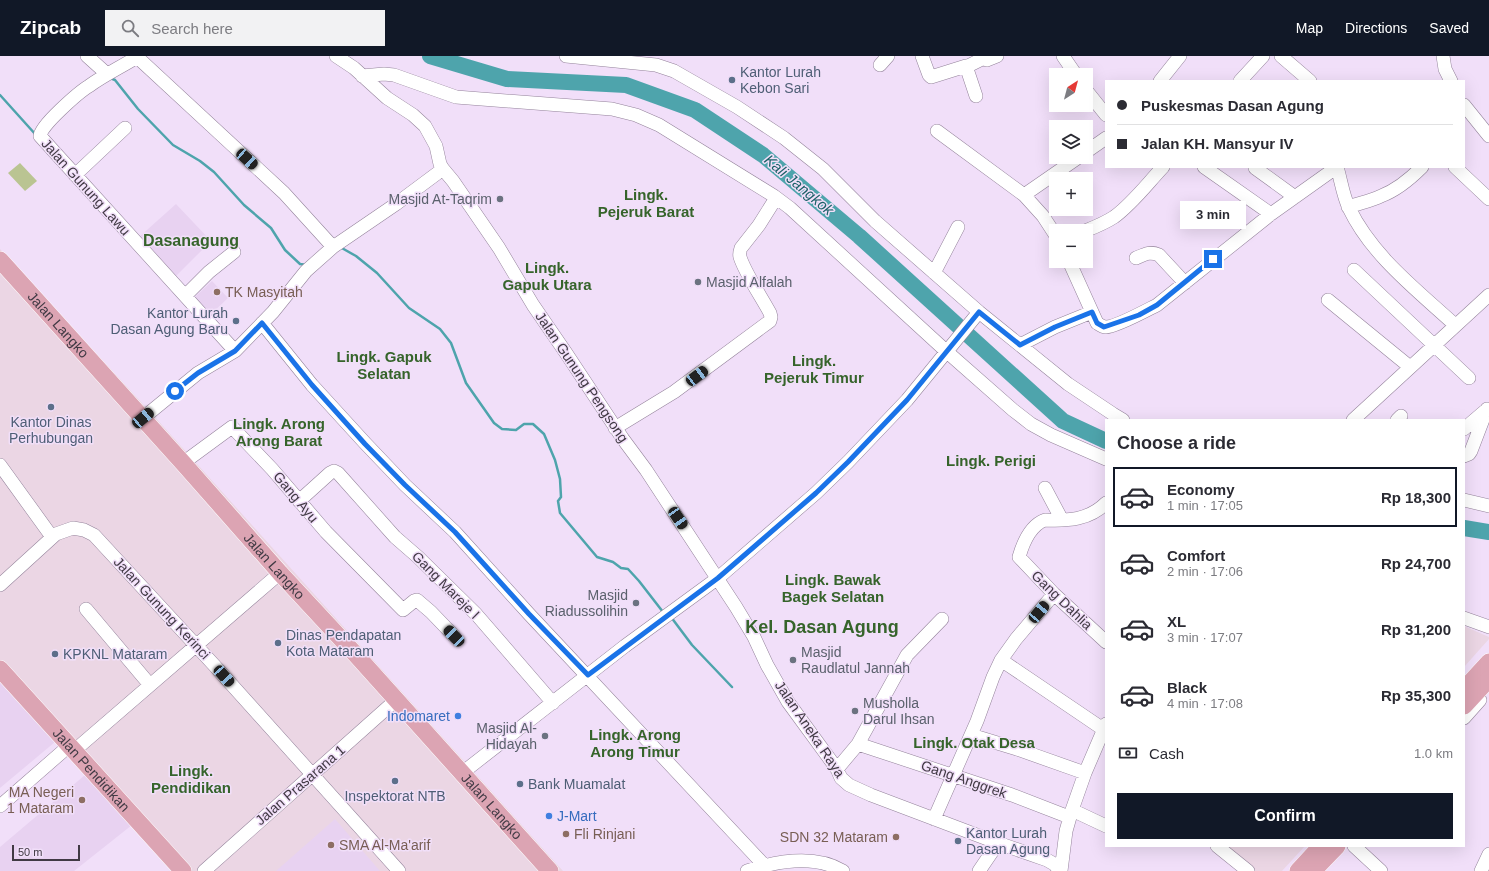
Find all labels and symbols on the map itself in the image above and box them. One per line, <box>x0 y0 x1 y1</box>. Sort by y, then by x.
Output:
place label: Kantor Lurah Kebon Sari <box>740 64 821 96</box>
north arrow <box>1049 68 1093 112</box>
marker: Kantor Lurah Kebon Sari <box>727 75 737 85</box>
street label: Jalan Gunung Lawu <box>38 135 134 239</box>
car <box>234 147 260 171</box>
water label: Kali Jangkok <box>761 151 839 219</box>
district label: Lingk. Pejeruk Barat <box>598 186 694 220</box>
place label: Masjid At-Taqrim <box>389 191 492 207</box>
marker: Masjid At-Taqrim <box>495 194 505 204</box>
callout: 3 min <box>1180 201 1246 229</box>
district label: Dasanagung <box>143 232 239 249</box>
route end <box>1204 250 1222 268</box>
district label: Lingk. Gapuk Utara <box>502 259 592 293</box>
place label: Masjid Alfalah <box>706 274 792 290</box>
marker: Masjid Alfalah <box>693 277 703 287</box>
place label: TK Masyitah <box>225 284 303 300</box>
marker: TK Masyitah <box>212 287 222 297</box>
street label: Jalan Langko <box>24 288 92 361</box>
place label: Kantor Lurah Dasan Agung Baru <box>110 305 228 337</box>
street label: Jalan Gunung Pengsong <box>532 309 632 445</box>
marker: Kantor Lurah Dasan Agung Baru <box>231 316 241 326</box>
district label: Lingk. Gapuk Selatan <box>336 348 432 382</box>
district label: Lingk. Pejeruk Timur <box>764 352 864 386</box>
car <box>684 364 710 388</box>
route start <box>166 382 184 400</box>
marker: Kantor Dinas Perhubungan <box>46 402 56 412</box>
car <box>130 406 156 430</box>
place label: Kantor Dinas Perhubungan <box>9 414 93 446</box>
district label: Lingk. Arong Arong Barat <box>233 415 325 449</box>
district label: Lingk. Perigi <box>946 452 1036 469</box>
street label: Gang Ayu <box>270 468 322 526</box>
car <box>666 505 690 531</box>
street label: Jalan Langko <box>240 530 308 603</box>
street label: Gang Mareje I <box>409 548 483 622</box>
street label: Jalan Gunung Kerinci <box>110 554 214 662</box>
street label: Gang Dahlia <box>1028 567 1096 633</box>
district label: Lingk. Bawak Bagek Selatan <box>782 571 884 605</box>
place label: Masjid Riadussolihin <box>545 587 628 619</box>
marker: Masjid Riadussolihin <box>631 598 641 608</box>
car <box>1027 599 1051 625</box>
district label: Kel. Dasan Agung <box>745 617 899 637</box>
car <box>441 623 467 649</box>
place label: Dinas Pendapatan Kota Mataram <box>286 627 401 659</box>
marker: Dinas Pendapatan Kota Mataram <box>273 638 283 648</box>
place label: Masjid Raudlatul Jannah <box>801 644 910 676</box>
place label: KPKNL Mataram <box>63 646 168 662</box>
marker: KPKNL Mataram <box>50 649 60 659</box>
marker: Masjid Raudlatul Jannah <box>788 655 798 665</box>
car <box>212 663 236 689</box>
street label: Jalan Aneka Raya <box>772 678 848 780</box>
place label: Musholla Darul Ihsan <box>863 695 935 727</box>
marker: Musholla Darul Ihsan <box>850 706 860 716</box>
place label: Indomaret <box>387 708 450 724</box>
marker: Indomaret <box>453 711 463 721</box>
place label: Masjid Al- Hidayah <box>476 720 537 752</box>
street label: Jalan Pendidikan <box>50 725 133 815</box>
district label: Lingk. Arong Arong Timur <box>589 726 681 760</box>
marker: Masjid Al- Hidayah <box>540 731 550 741</box>
district label: Lingk. Otak Desa <box>913 734 1036 751</box>
street label: Jalan Prasarana 1 <box>252 742 348 828</box>
street label: Gang Anggrek <box>919 757 1010 801</box>
district label: Lingk. Pendidikan <box>151 762 231 796</box>
street label: Jalan Langko <box>458 770 526 843</box>
marker: Inspektorat NTB <box>390 776 400 786</box>
place label: Bank Muamalat <box>528 776 625 792</box>
marker: Bank Muamalat <box>515 779 525 789</box>
place label: MA Negeri 1 Mataram <box>7 784 74 816</box>
place label: Inspektorat NTB <box>344 788 446 804</box>
marker: MA Negeri 1 Mataram <box>77 795 87 805</box>
place label: J-Mart <box>557 808 597 824</box>
marker: J-Mart <box>544 811 554 821</box>
place label: Kantor Lurah Dasan Agung <box>966 825 1050 857</box>
place label: Fli Rinjani <box>574 826 635 842</box>
marker: Fli Rinjani <box>561 829 571 839</box>
place label: SDN 32 Mataram <box>780 829 888 845</box>
marker: SDN 32 Mataram <box>891 832 901 842</box>
marker: Kantor Lurah Dasan Agung <box>953 836 963 846</box>
place label: SMA Al-Ma'arif <box>339 837 430 853</box>
marker: SMA Al-Ma'arif <box>326 840 336 850</box>
scale bar <box>12 843 80 862</box>

